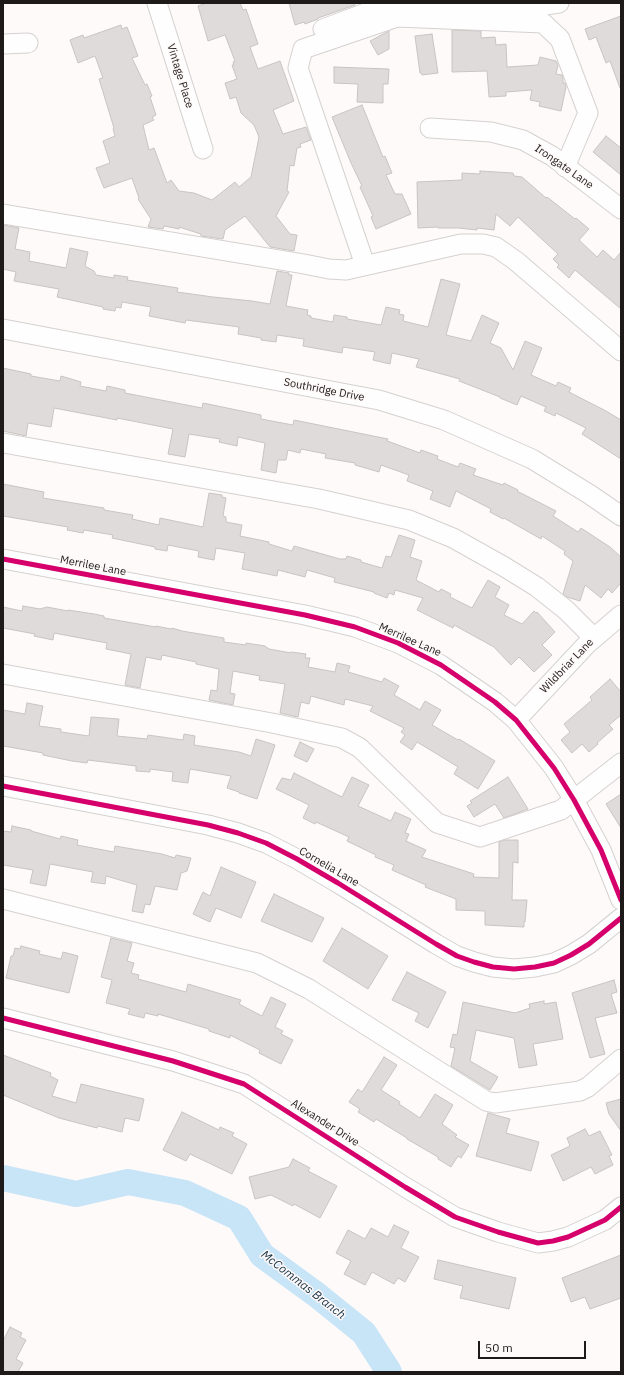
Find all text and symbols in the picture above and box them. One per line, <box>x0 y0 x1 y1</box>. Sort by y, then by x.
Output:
street label: Vintage Place <box>164 42 196 110</box>
street label: Irongate Lane <box>532 142 596 192</box>
street label: Southridge Drive <box>283 376 365 404</box>
street label: Merrilee Lane <box>59 553 127 579</box>
street label: Merrilee Lane <box>377 620 443 660</box>
street label: Wildbriar Lane <box>538 636 596 696</box>
street label: Cornelia Lane <box>297 844 361 890</box>
street label: Alexander Drive <box>288 1097 362 1149</box>
water label: McCommas Branch <box>258 1248 348 1322</box>
scale bar <box>480 1333 588 1359</box>
text: 50 m <box>485 1340 513 1355</box>

